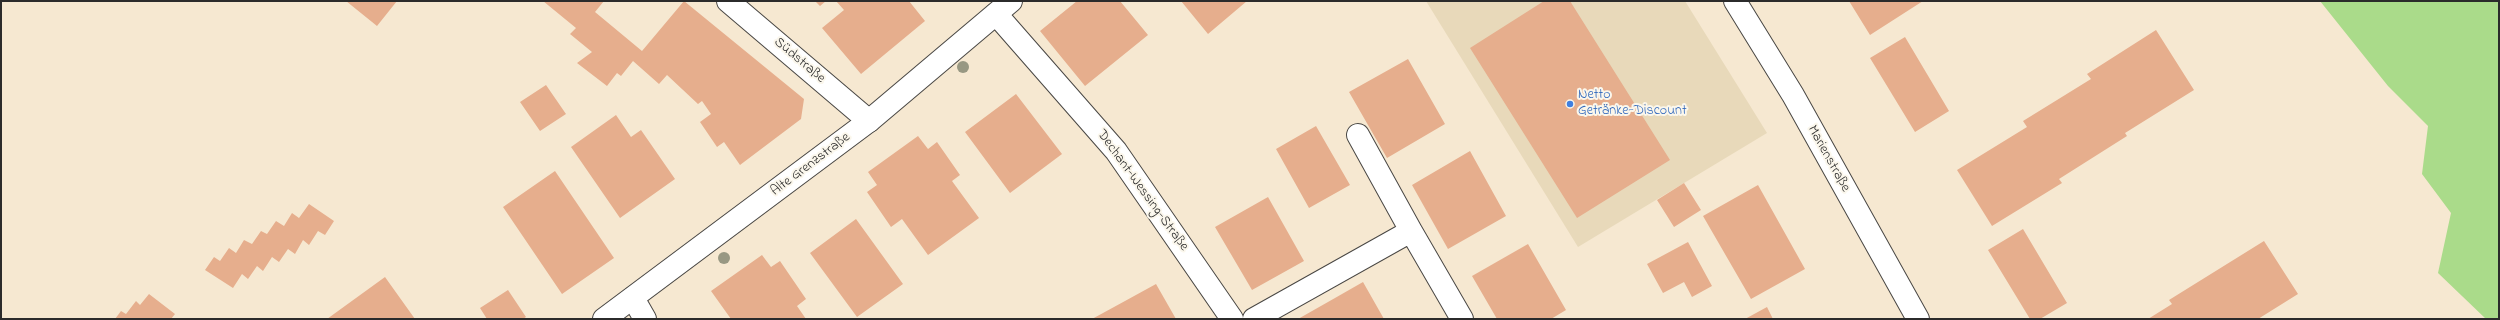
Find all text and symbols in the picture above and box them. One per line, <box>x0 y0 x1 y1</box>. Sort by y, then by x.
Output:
street label: Südstraße <box>770 35 828 87</box>
place label: Netto Getränke-Discount <box>1578 88 1687 120</box>
marker: Netto Getränke-Discount <box>1565 99 1575 109</box>
street label: Marienstraße <box>1803 123 1853 195</box>
street label: Dechant-Wessing-Straße <box>1092 127 1192 255</box>
street label: Alte Grenzstraße <box>768 130 854 200</box>

